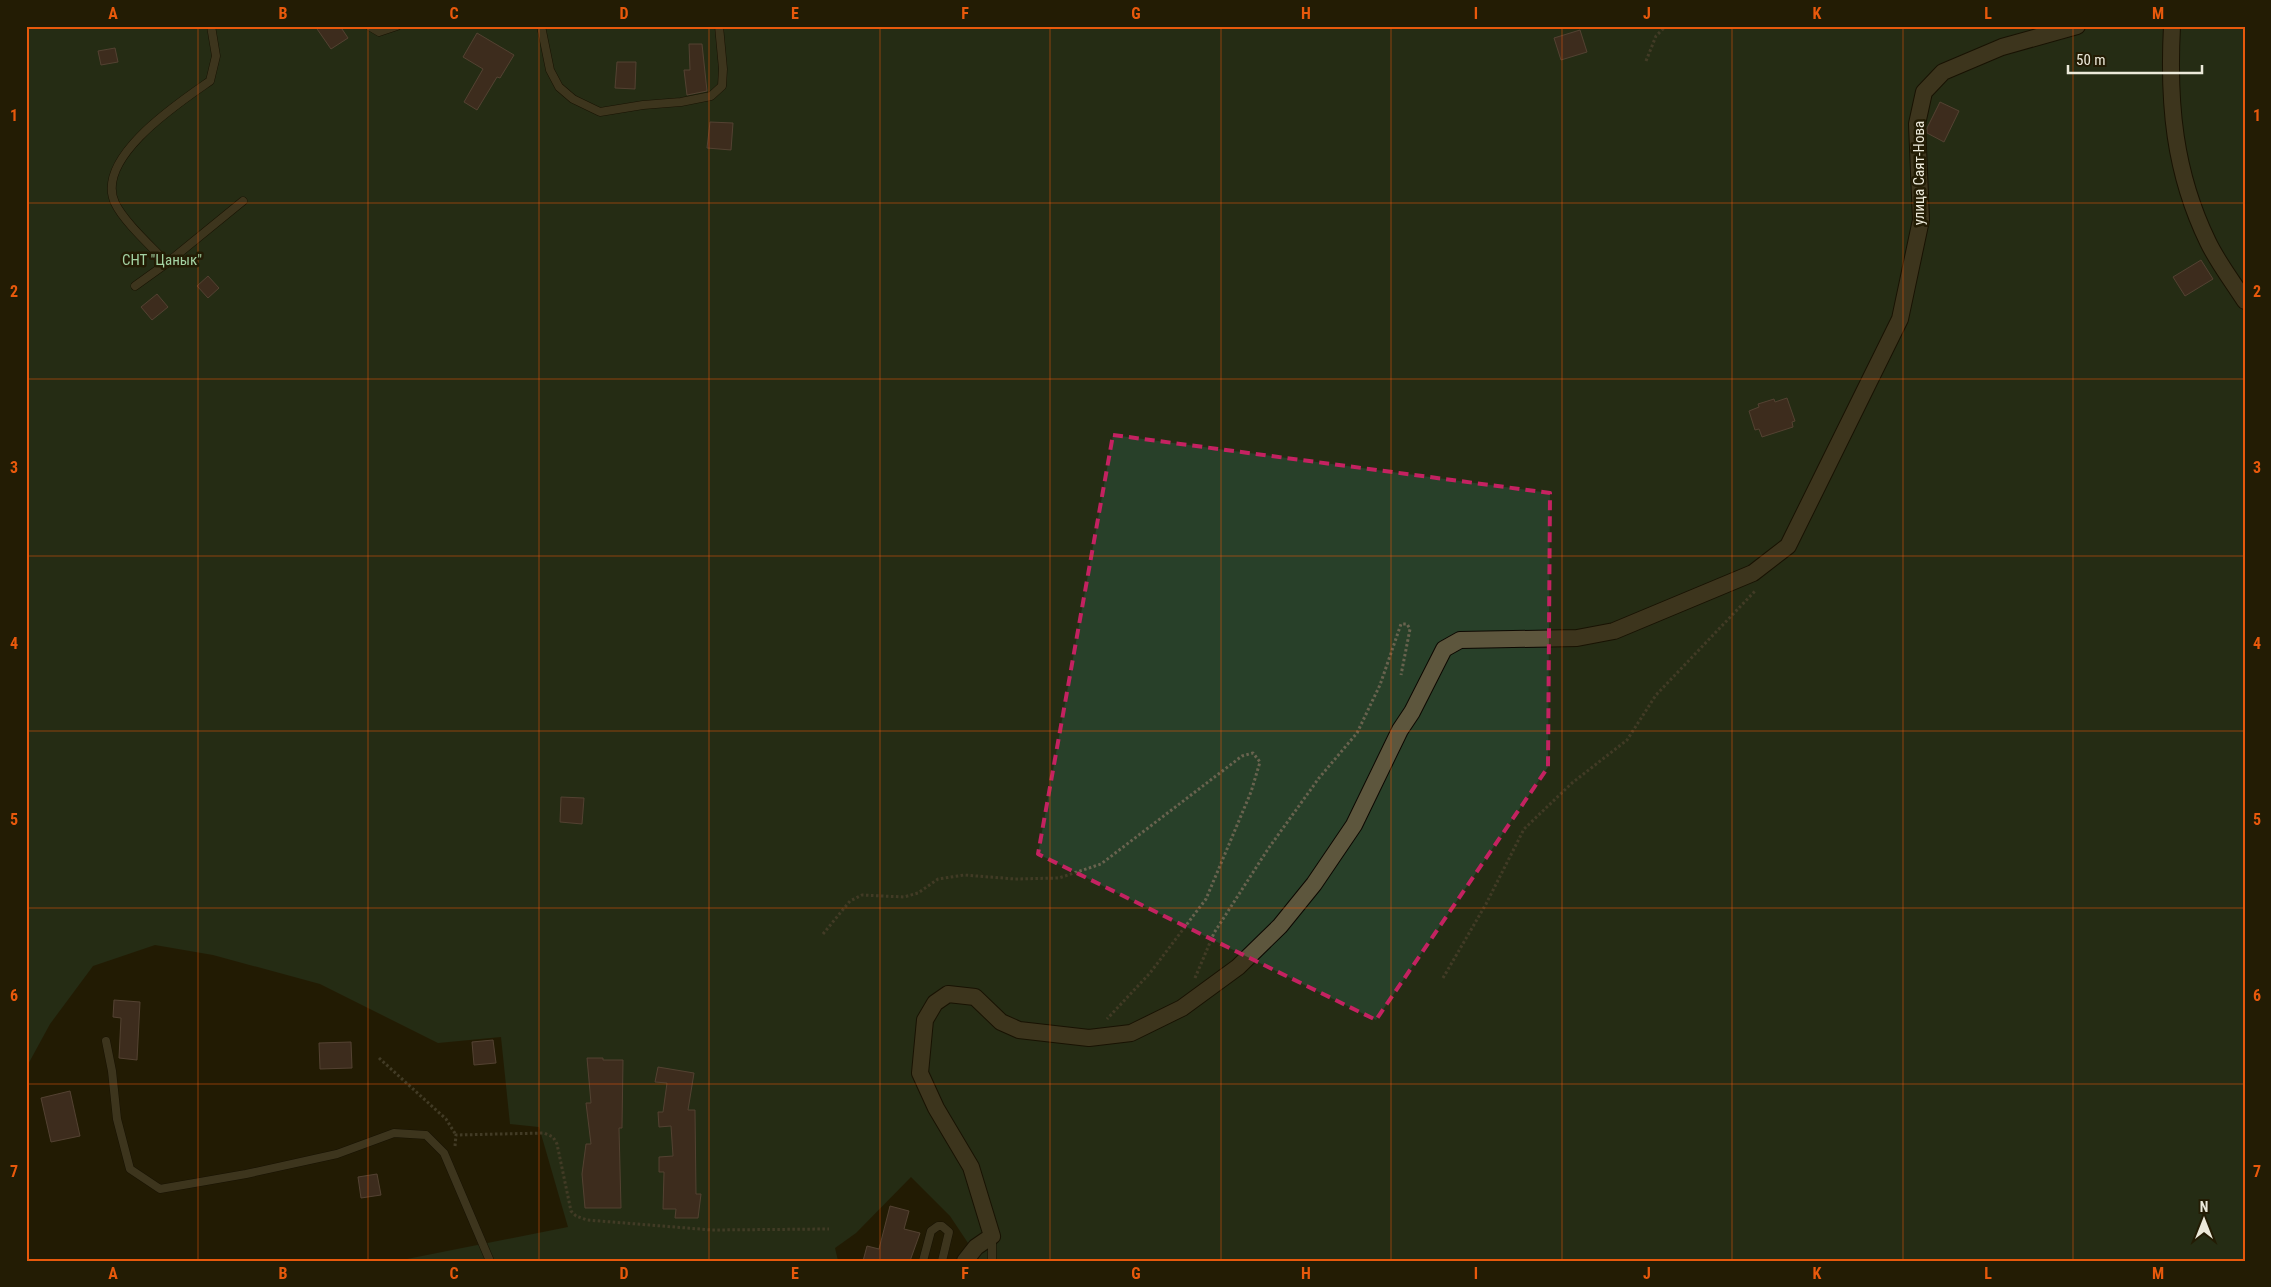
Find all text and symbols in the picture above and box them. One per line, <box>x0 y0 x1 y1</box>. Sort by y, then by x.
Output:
text: A <box>108 4 118 23</box>
text: B <box>279 4 288 23</box>
text: C <box>449 4 459 23</box>
text: D <box>619 4 629 23</box>
text: E <box>791 4 799 23</box>
text: F <box>961 4 969 23</box>
text: G <box>1131 4 1141 23</box>
text: H <box>1301 4 1311 23</box>
text: I <box>1474 4 1478 23</box>
text: J <box>1643 4 1651 23</box>
text: K <box>1813 4 1822 23</box>
text: L <box>1984 4 1992 23</box>
text: M <box>2152 4 2164 23</box>
scale bar <box>2068 42 2202 74</box>
text: 50 m <box>2076 51 2106 69</box>
text: 1 <box>10 106 18 125</box>
text: 1 <box>2253 106 2261 125</box>
street label: улица Саят-Нова <box>1910 121 1928 225</box>
park label: СНТ "Цанык" <box>122 251 202 269</box>
text: 2 <box>10 282 18 301</box>
text: 2 <box>2253 282 2261 301</box>
text: 3 <box>10 458 18 477</box>
text: 3 <box>2253 458 2261 477</box>
text: 4 <box>10 634 18 653</box>
text: 4 <box>2253 634 2261 653</box>
text: 5 <box>10 810 18 829</box>
text: 5 <box>2253 810 2261 829</box>
text: 6 <box>10 986 18 1005</box>
text: 6 <box>2253 986 2261 1005</box>
text: 7 <box>10 1162 18 1181</box>
text: 7 <box>2253 1162 2261 1181</box>
north arrow <box>2178 1194 2228 1244</box>
text: N <box>2200 1199 2208 1215</box>
text: A <box>108 1264 118 1283</box>
text: B <box>279 1264 288 1283</box>
text: C <box>449 1264 459 1283</box>
text: D <box>619 1264 629 1283</box>
text: E <box>791 1264 799 1283</box>
text: F <box>961 1264 969 1283</box>
text: G <box>1131 1264 1141 1283</box>
text: H <box>1301 1264 1311 1283</box>
text: I <box>1474 1264 1478 1283</box>
text: J <box>1643 1264 1651 1283</box>
text: K <box>1813 1264 1822 1283</box>
text: L <box>1984 1264 1992 1283</box>
text: M <box>2152 1264 2164 1283</box>

